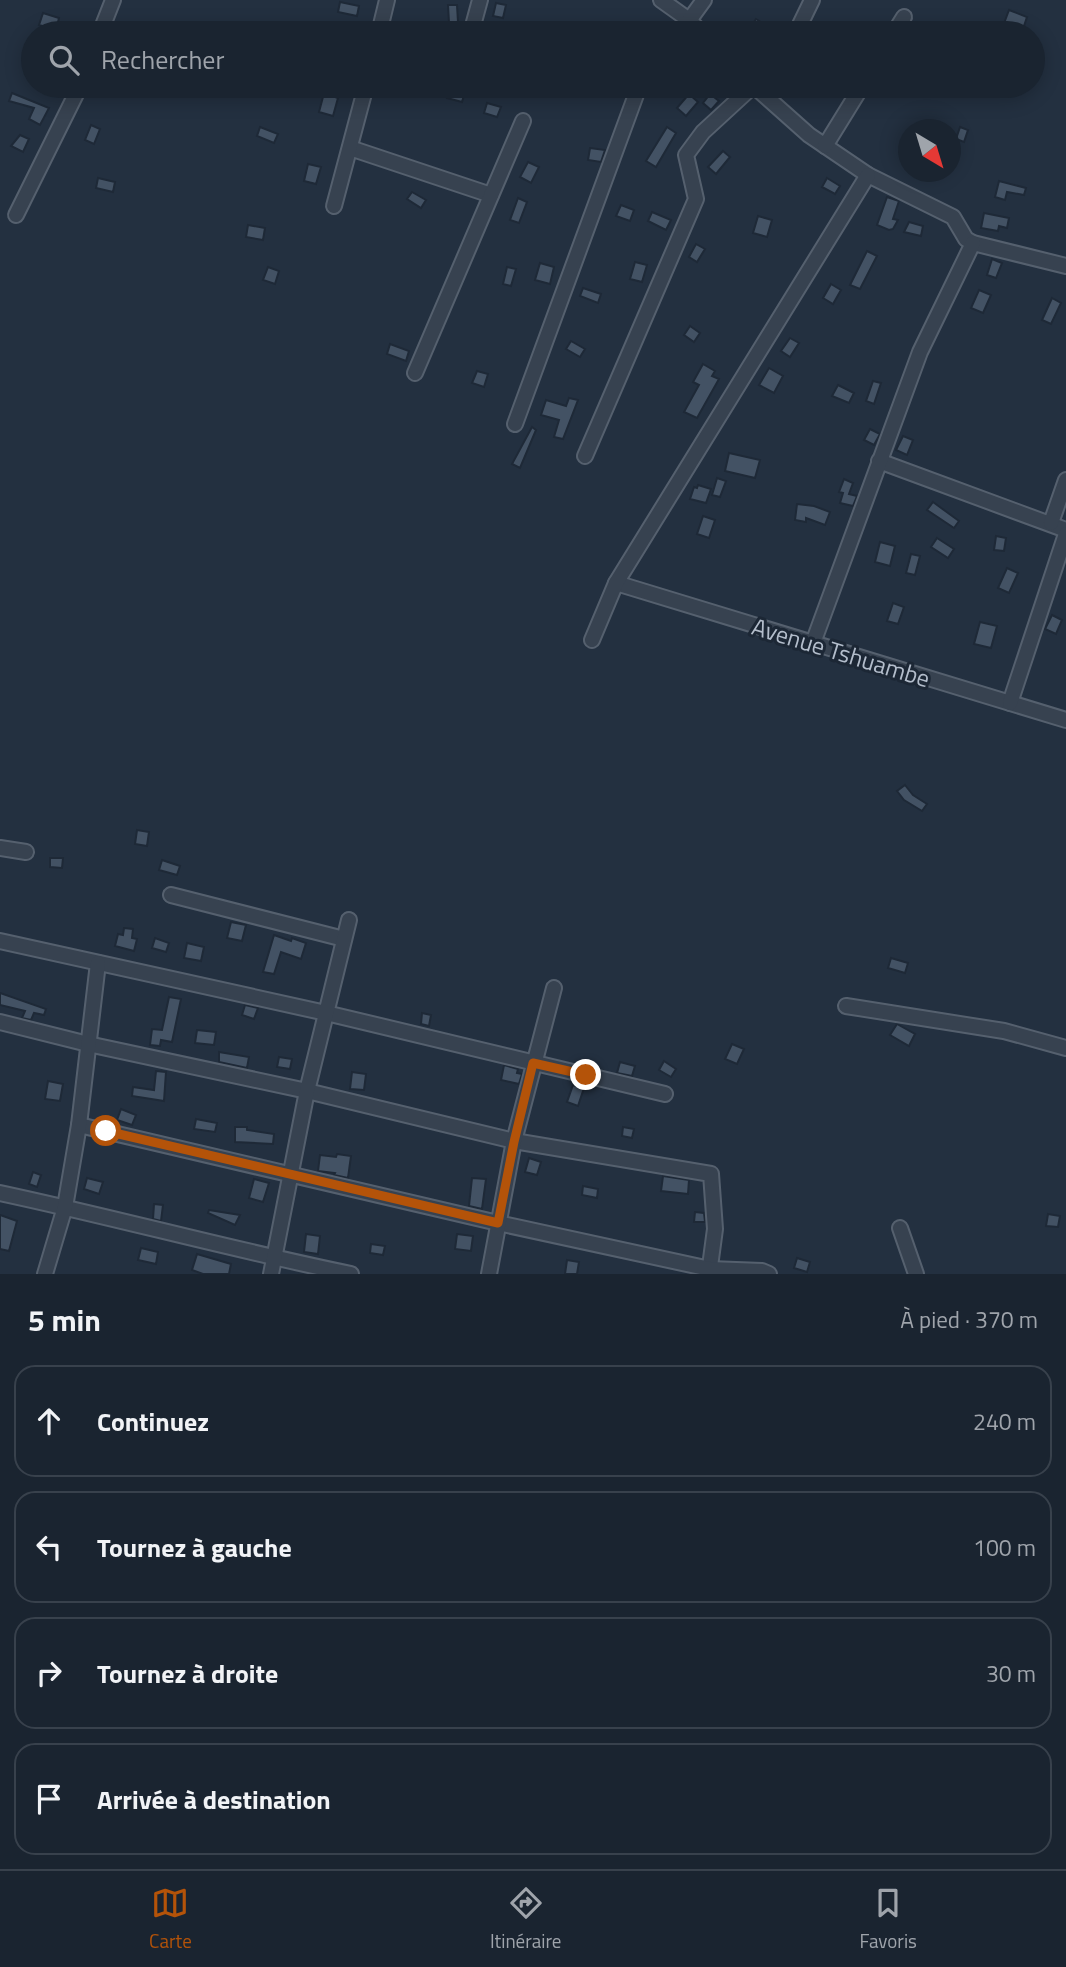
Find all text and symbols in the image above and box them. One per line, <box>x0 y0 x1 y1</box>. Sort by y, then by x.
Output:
search box <box>21 21 1045 98</box>
text: Rechercher <box>101 40 225 79</box>
icon: search <box>45 41 83 79</box>
north arrow <box>898 119 961 182</box>
street label: Avenue Tshuambe <box>748 608 934 696</box>
route end <box>570 1059 601 1090</box>
route start <box>90 1115 121 1146</box>
text: 5 min <box>28 1297 101 1343</box>
text: À pied · 370 m <box>900 1302 1038 1337</box>
icon: ahead <box>30 1402 68 1440</box>
text: Continuez <box>97 1402 209 1441</box>
text: 240 m <box>973 1404 1036 1439</box>
icon: left <box>30 1528 68 1566</box>
text: Tournez à gauche <box>97 1528 292 1567</box>
text: 100 m <box>973 1530 1036 1565</box>
icon: right <box>30 1654 68 1692</box>
text: Tournez à droite <box>97 1654 278 1693</box>
text: 30 m <box>986 1656 1036 1691</box>
icon: arrive <box>30 1780 68 1818</box>
text: Arrivée à destination <box>97 1780 331 1819</box>
tab: Carte <box>149 1884 192 1955</box>
tab: Itinéraire <box>490 1884 561 1955</box>
tab: Favoris <box>860 1884 917 1955</box>

